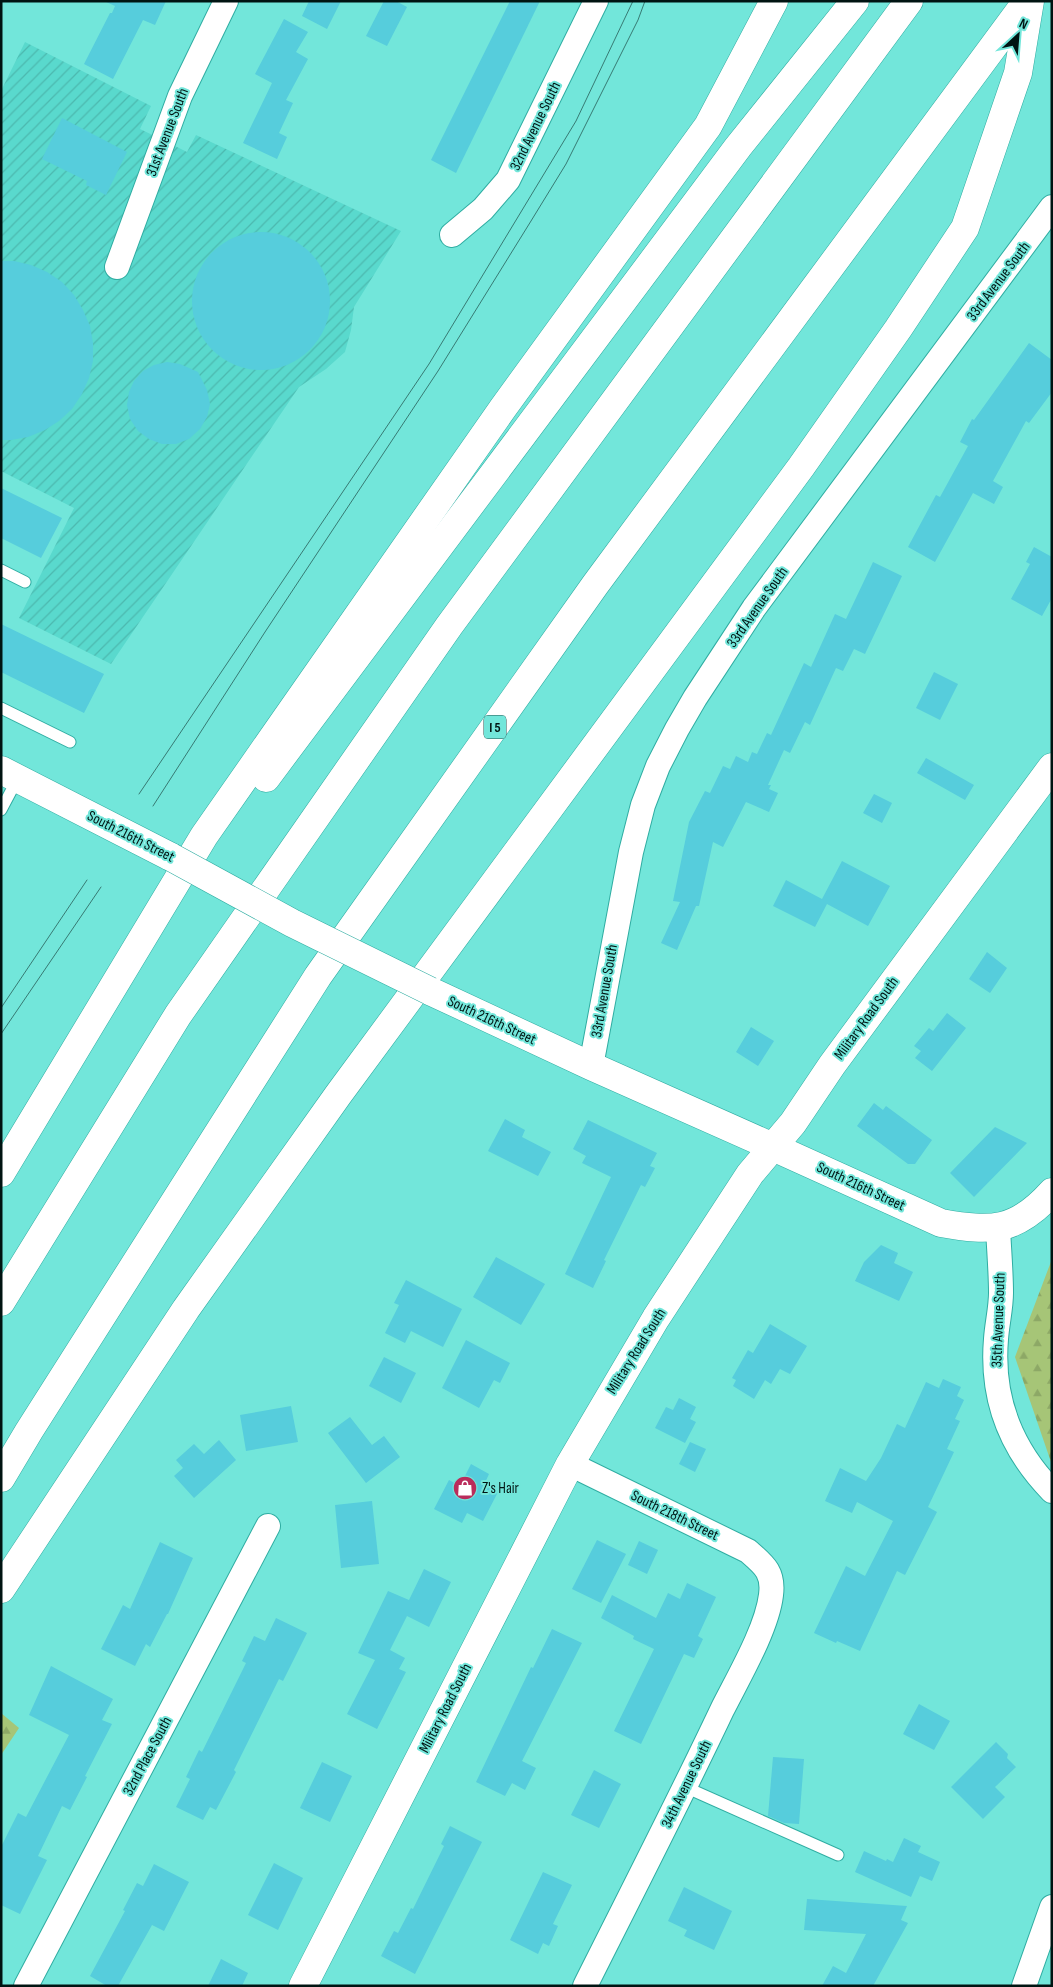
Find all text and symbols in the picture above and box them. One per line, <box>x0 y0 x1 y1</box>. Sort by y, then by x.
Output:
north arrow <box>993 10 1043 60</box>
text: N <box>1016 14 1031 33</box>
street label: 32nd Avenue South <box>506 79 565 174</box>
street label: 31st Avenue South <box>142 85 193 179</box>
street label: 33rd Avenue South <box>962 238 1034 325</box>
street label: 33rd Avenue South <box>723 563 792 651</box>
road number: I 5 <box>484 716 506 739</box>
street label: South 216th Street <box>84 806 178 867</box>
street label: 33rd Avenue South <box>587 943 622 1039</box>
street label: Military Road South <box>830 973 903 1063</box>
street label: South 216th Street <box>445 992 539 1049</box>
street label: South 216th Street <box>814 1158 908 1215</box>
street label: 35th Avenue South <box>987 1272 1010 1368</box>
street label: Military Road South <box>602 1305 670 1398</box>
shop icon: Z's Hair <box>452 1475 478 1501</box>
place label: Z's Hair <box>482 1479 520 1498</box>
street label: South 218th Street <box>628 1486 722 1545</box>
street label: Military Road South <box>415 1660 476 1756</box>
street label: 32nd Place South <box>119 1714 176 1799</box>
street label: 34th Avenue South <box>657 1737 716 1831</box>

